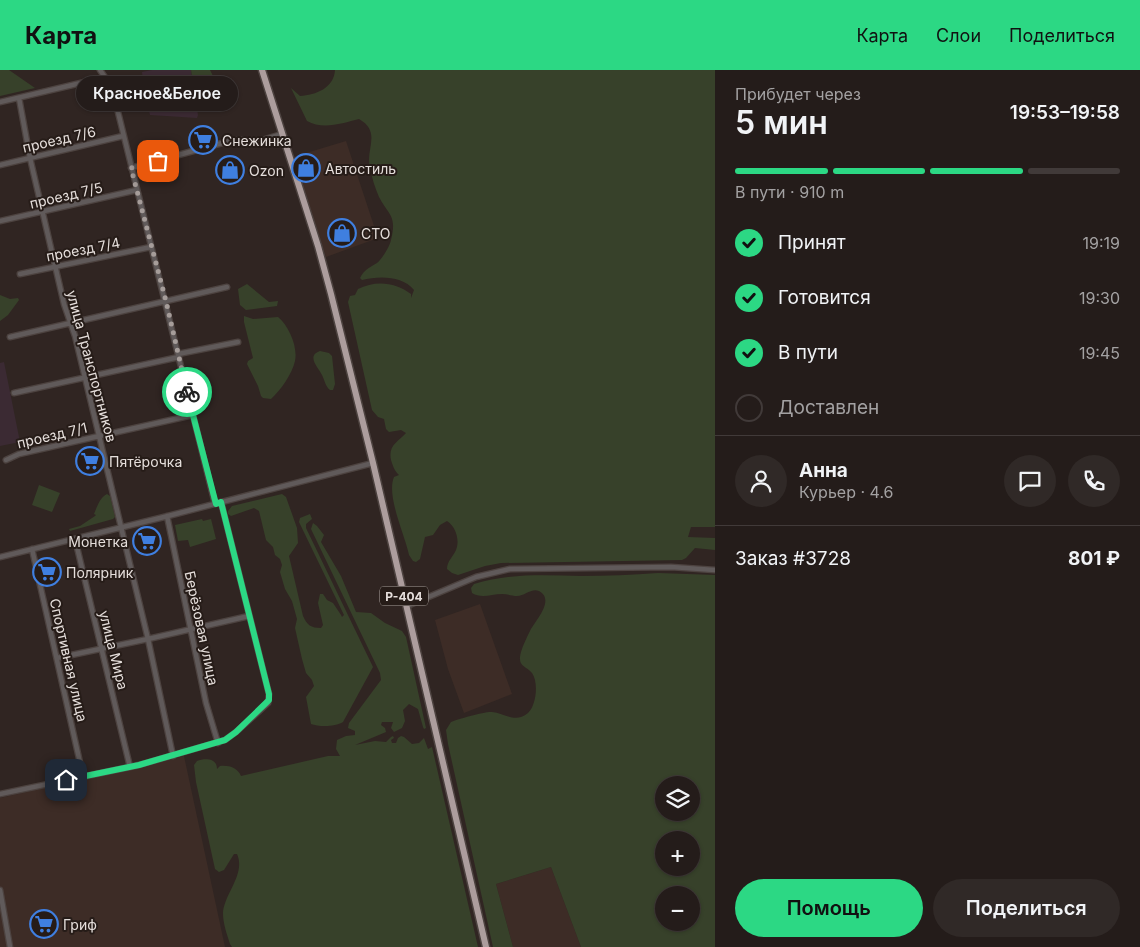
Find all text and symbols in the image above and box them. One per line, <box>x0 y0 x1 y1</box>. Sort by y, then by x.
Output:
text: Карта <box>25 21 97 50</box>
text: Карта <box>856 25 908 46</box>
text: Слои <box>936 25 981 46</box>
text: Поделиться <box>1009 25 1115 46</box>
callout: Красное&Белое <box>77 76 239 111</box>
text: Красное&Белое <box>93 83 221 103</box>
text: Прибудет через <box>735 84 861 104</box>
text: 19:53–19:58 <box>1010 101 1120 124</box>
text: 5 мин <box>735 103 828 142</box>
street label: проезд 7/6 <box>21 122 97 156</box>
supermarket icon: Снежинка <box>188 125 218 155</box>
place label: Снежинка <box>222 132 292 149</box>
pin <box>137 140 179 182</box>
icon: bag <box>144 147 172 175</box>
shop icon: Автостиль <box>291 153 321 183</box>
shop icon: Ozon <box>215 155 245 185</box>
place label: Автостиль <box>325 160 396 177</box>
place label: Ozon <box>249 162 284 179</box>
street label: проезд 7/5 <box>28 178 104 212</box>
text: В пути · 910 m <box>735 182 844 202</box>
shop icon: СТО <box>327 218 357 248</box>
place label: СТО <box>361 225 391 242</box>
icon: check <box>735 229 763 257</box>
text: Принят <box>778 231 846 254</box>
street label: проезд 7/4 <box>45 233 121 265</box>
text: 19:19 <box>1083 233 1120 253</box>
icon: check <box>735 284 763 312</box>
text: Готовится <box>778 286 871 309</box>
street label: улица Транспортников <box>63 288 121 444</box>
text: 19:30 <box>1079 288 1120 308</box>
icon: check <box>735 339 763 367</box>
text: В пути <box>778 341 838 364</box>
text: 19:45 <box>1079 343 1120 363</box>
courier <box>162 367 212 417</box>
icon: bike <box>173 378 201 406</box>
text: Доставлен <box>778 396 879 419</box>
street label: проезд 7/1 <box>15 419 89 451</box>
supermarket icon: Пятёрочка <box>75 446 105 476</box>
place label: Пятёрочка <box>109 453 182 470</box>
button: person <box>735 455 787 507</box>
button: chat <box>1004 455 1056 507</box>
button: phone <box>1068 455 1120 507</box>
text: Анна <box>799 459 848 482</box>
text: Курьер · 4.6 <box>799 482 894 502</box>
supermarket icon: Монетка <box>132 526 162 556</box>
place label: Монетка <box>68 533 128 550</box>
text: Заказ #3728 <box>735 547 851 570</box>
text: 801 ₽ <box>1068 547 1120 570</box>
supermarket icon: Полярник <box>32 557 62 587</box>
place label: Полярник <box>66 564 134 581</box>
street label: Берёзовая улица <box>182 569 222 687</box>
road number: Р-404 <box>380 586 428 606</box>
street label: Спортивная улица <box>47 597 91 723</box>
street label: улица Мира <box>96 609 132 691</box>
pin <box>45 759 87 801</box>
icon: home <box>52 766 80 794</box>
map controls <box>655 776 700 931</box>
button: layers <box>655 776 700 821</box>
button: + <box>655 831 700 876</box>
button: Помощь <box>735 879 923 937</box>
button: Поделиться <box>933 879 1120 937</box>
button: − <box>655 886 700 931</box>
supermarket icon: Гриф <box>29 909 59 939</box>
place label: Гриф <box>63 916 97 933</box>

